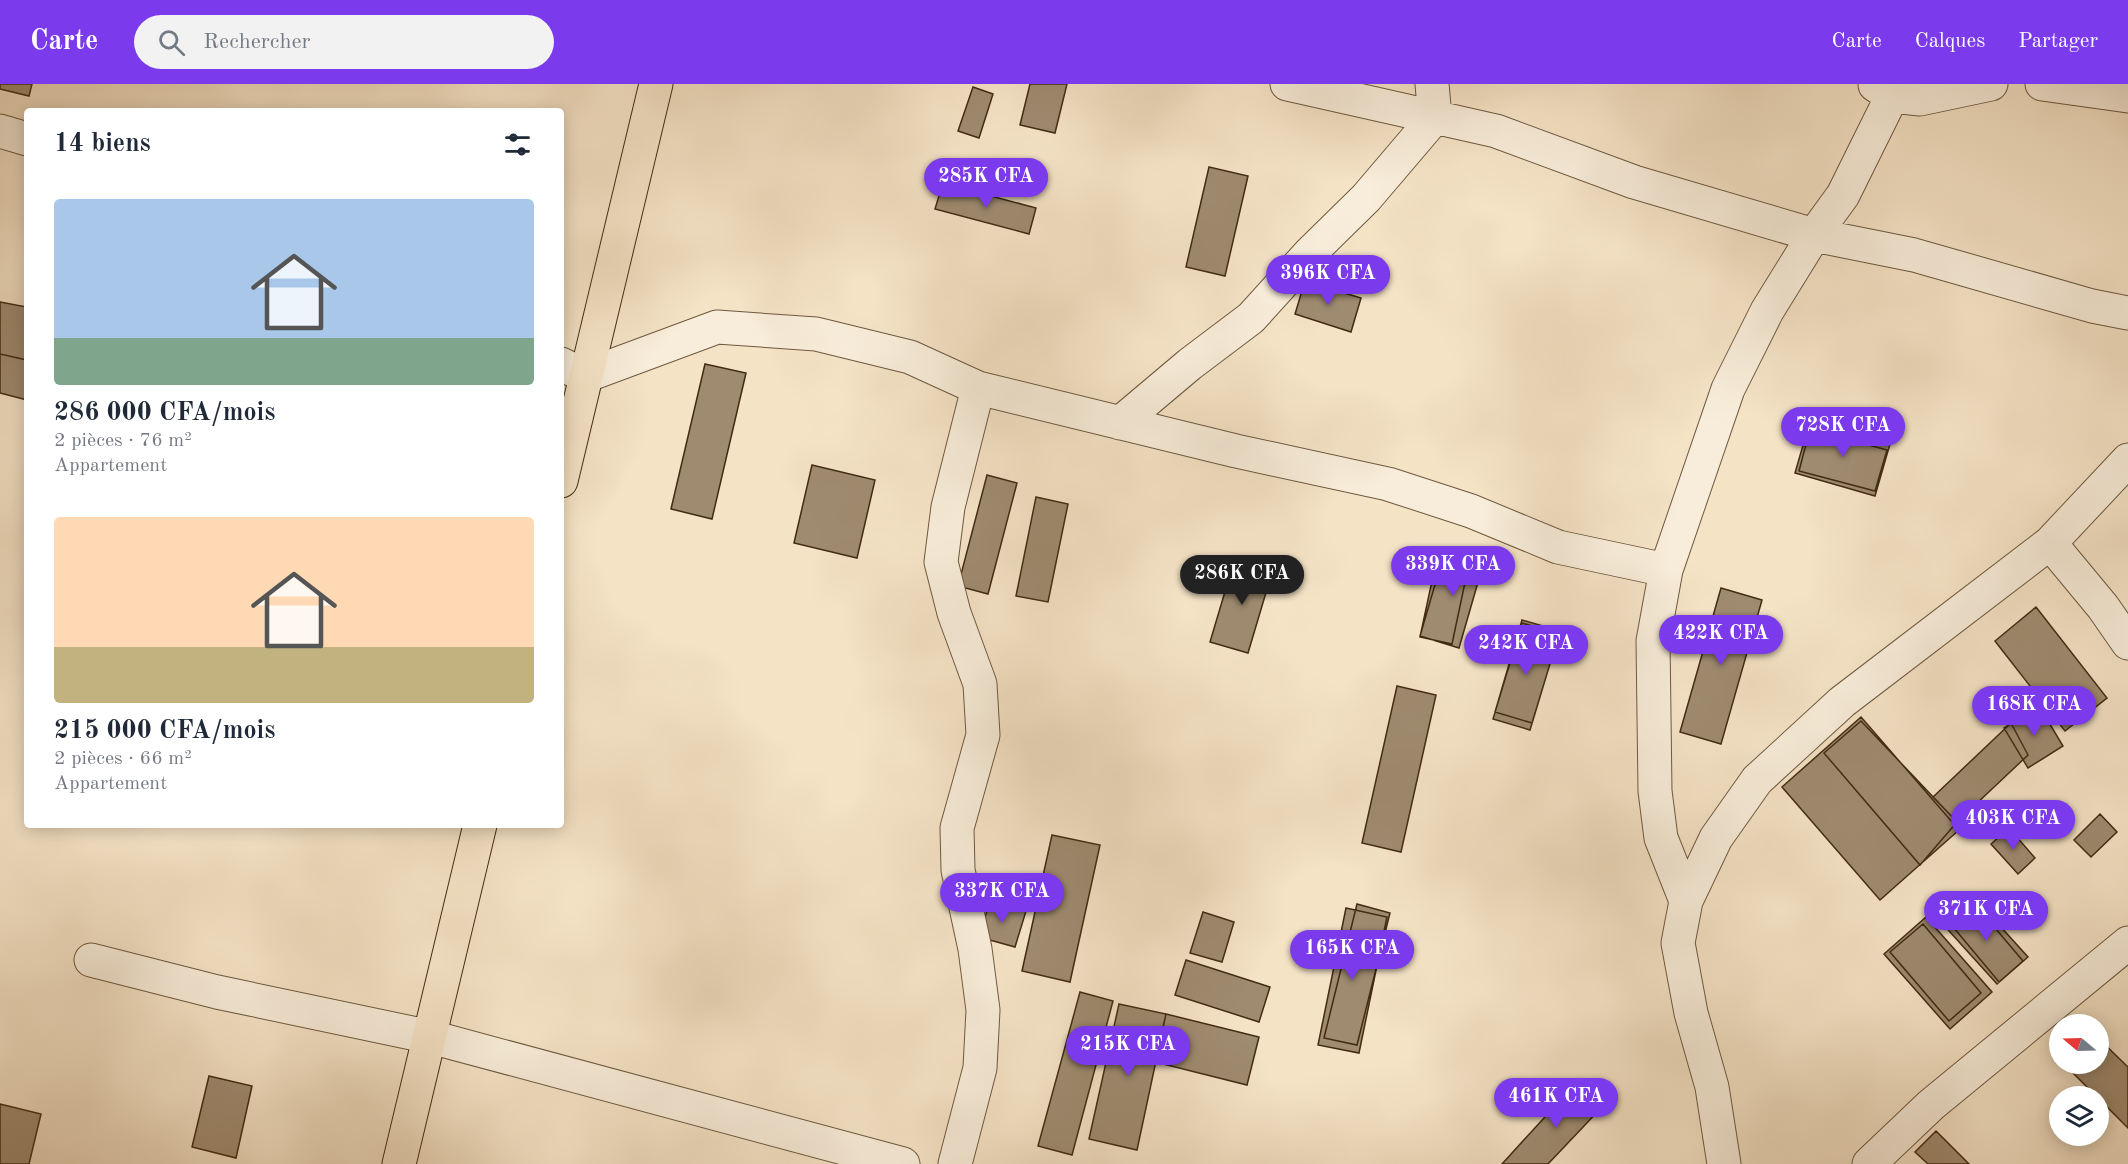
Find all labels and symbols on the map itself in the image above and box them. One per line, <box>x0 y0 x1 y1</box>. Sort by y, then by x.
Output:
pin: 285K CFA <box>924 158 1048 209</box>
pin: 396K CFA <box>1266 255 1390 306</box>
pin: 728K CFA <box>1781 407 1905 458</box>
pin: 339K CFA <box>1391 546 1515 597</box>
pin: 286K CFA <box>1180 555 1304 606</box>
pin: 422K CFA <box>1659 615 1783 666</box>
pin: 242K CFA <box>1464 625 1588 676</box>
pin: 168K CFA <box>1972 686 2096 737</box>
pin: 403K CFA <box>1951 800 2075 851</box>
pin: 337K CFA <box>940 873 1064 924</box>
pin: 371K CFA <box>1924 891 2048 942</box>
pin: 165K CFA <box>1290 930 1414 981</box>
north arrow <box>2049 1014 2109 1074</box>
pin: 215K CFA <box>1066 1026 1190 1077</box>
pin: 461K CFA <box>1494 1078 1618 1129</box>

